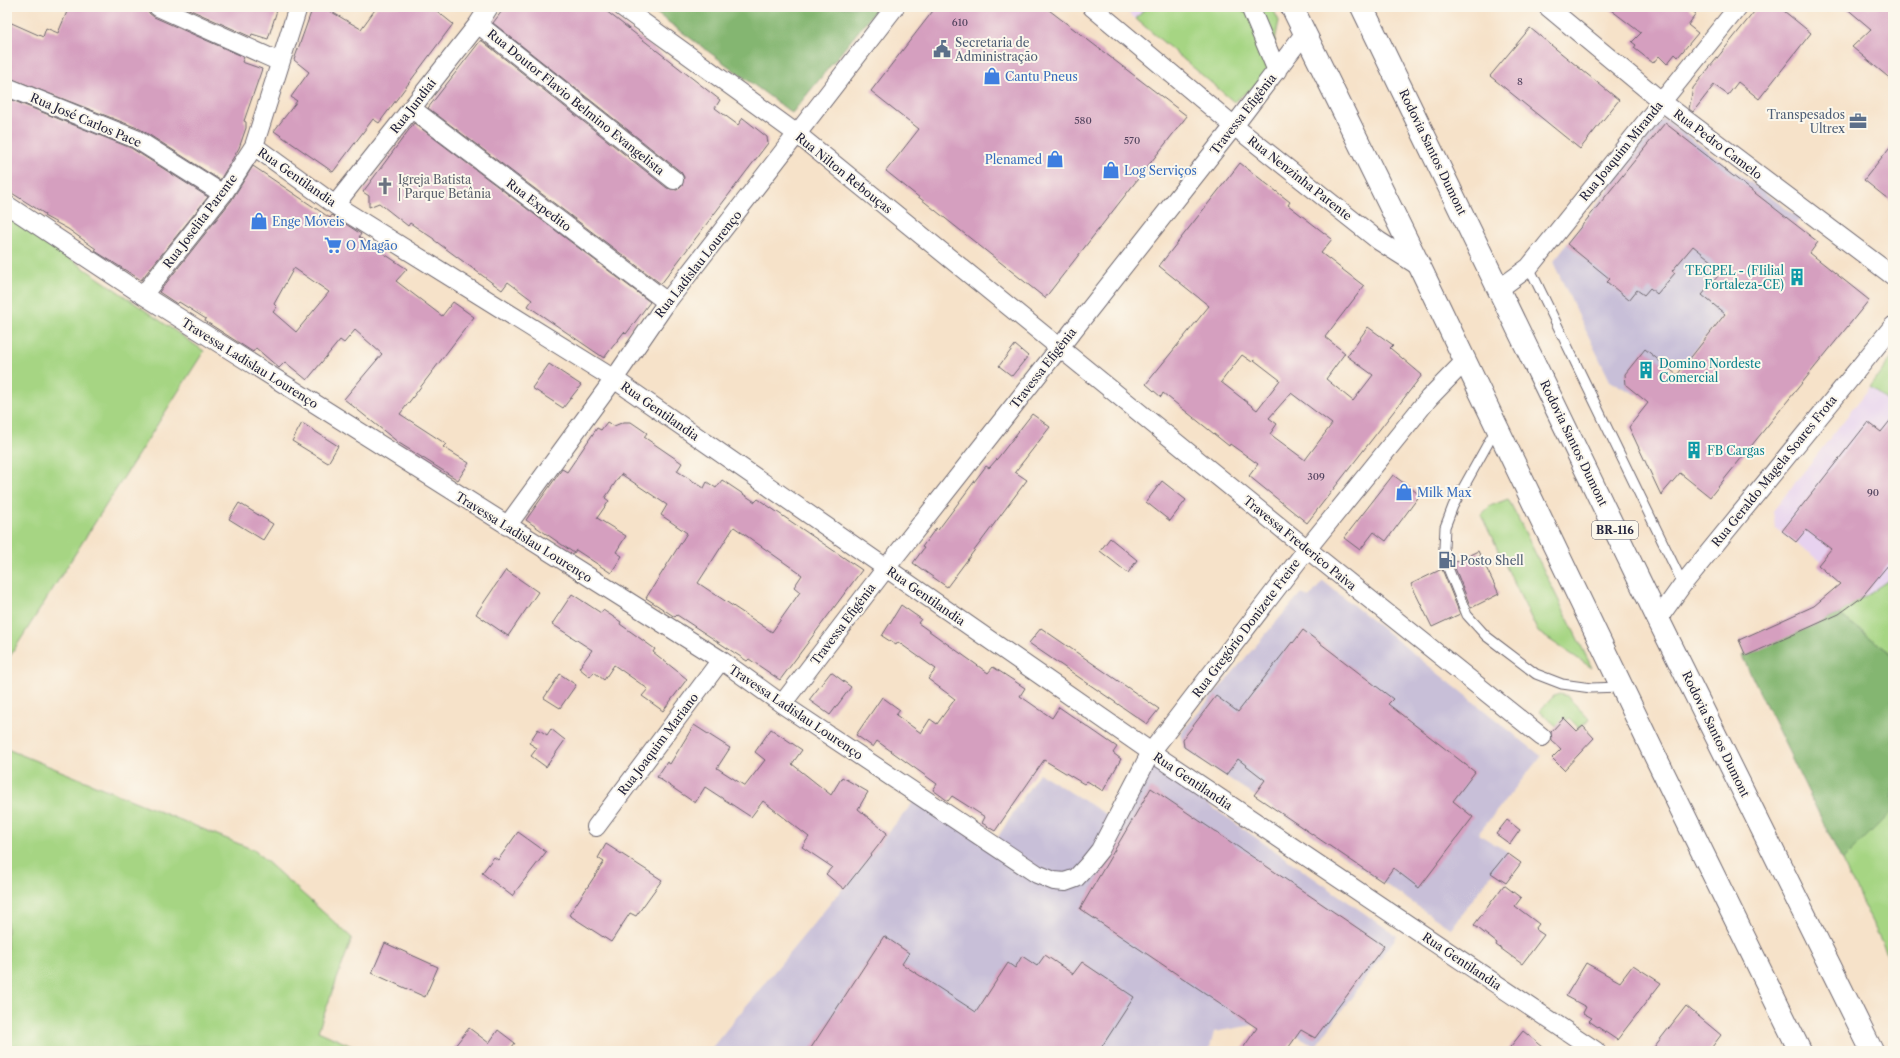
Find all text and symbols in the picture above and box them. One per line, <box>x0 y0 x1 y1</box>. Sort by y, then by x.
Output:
house number: 610 <box>952 16 968 29</box>
street label: Rua Doutor Flavio Belmino Evangelista <box>484 26 668 179</box>
place label: Secretaria de Administração <box>954 35 1038 64</box>
public building icon: Secretaria de Administração <box>932 39 952 59</box>
shop icon: Cantu Pneus <box>982 66 1002 86</box>
place label: Cantu Pneus <box>1005 69 1078 84</box>
street label: Travessa Efigênia <box>1207 70 1280 157</box>
street label: Rua Jundiaí <box>387 75 439 136</box>
house number: 8 <box>1517 75 1523 88</box>
street label: Rodovia Santos Dumont <box>1396 87 1470 218</box>
street label: Rua José Carlos Pace <box>28 90 144 150</box>
street label: Rua Joaquim Miranda <box>1576 97 1666 204</box>
street label: Rua Pedro Camelo <box>1671 106 1765 182</box>
place label: Transpesados Ultrex <box>1767 107 1845 136</box>
office icon: Transpesados Ultrex <box>1848 111 1868 131</box>
house number: 580 <box>1074 114 1092 127</box>
street label: Rua Nilton Rebouças <box>793 129 895 217</box>
street label: Rua Nenzinha Parente <box>1245 133 1355 223</box>
house number: 570 <box>1124 134 1140 147</box>
street label: Rua Gentilandia <box>255 144 340 210</box>
shop icon: Plenamed <box>1045 149 1065 169</box>
place label: Plenamed <box>985 152 1043 167</box>
shop icon: Log Serviços <box>1101 160 1121 180</box>
place label: Log Serviços <box>1124 163 1197 178</box>
street label: Rua Joselita Parente <box>160 171 240 271</box>
place label: Igreja Batista | Parque Betânia <box>398 172 492 201</box>
church icon: Igreja Batista | Parque Betânia <box>375 176 395 196</box>
street label: Rua Expedito <box>504 176 574 234</box>
street label: Rua Ladislau Lourenço <box>651 207 745 321</box>
shop icon: Enge Móveis <box>249 211 269 231</box>
place label: Enge Móveis <box>272 214 345 229</box>
supermarket icon: O Magão <box>323 235 343 255</box>
place label: O Magão <box>346 238 398 253</box>
place label: TECPEL - (FIilial Fortaleza-CE) <box>1685 263 1784 292</box>
building icon: TECPEL - (FIilial Fortaleza-CE) <box>1787 267 1807 287</box>
street label: Travessa Ladislau Lourenço <box>179 315 321 411</box>
street label: Travessa Efigênia <box>1007 324 1080 411</box>
place label: Domino Nordeste Comercial <box>1659 356 1761 385</box>
building icon: Domino Nordeste Comercial <box>1636 360 1656 380</box>
street label: Rua Gentilandia <box>618 378 703 444</box>
street label: Rodovia Santos Dumont <box>1537 378 1611 509</box>
street label: Rua Geraldo Magela Soares Frota <box>1708 392 1840 550</box>
building icon: FB Cargas <box>1684 440 1704 460</box>
place label: FB Cargas <box>1707 443 1765 458</box>
house number: 309 <box>1307 470 1325 483</box>
shop icon: Milk Max <box>1394 482 1414 502</box>
place label: Milk Max <box>1417 485 1472 500</box>
house number: 90 <box>1867 486 1879 499</box>
street label: Travessa Ladislau Lourenço <box>453 489 595 585</box>
street label: Travessa Frederico Paiva <box>1240 493 1360 594</box>
road number: BR-116 <box>1592 521 1638 539</box>
fuel station icon: Posto Shell <box>1437 550 1457 570</box>
place label: Posto Shell <box>1460 553 1524 568</box>
street label: Rua Gregório Donizete Freire <box>1189 556 1303 700</box>
street label: Rua Gentilandia <box>884 563 969 629</box>
street label: Travessa Efigênia <box>807 580 879 668</box>
street label: Travessa Ladislau Lourenço <box>726 662 866 762</box>
street label: Rodovia Santos Dumont <box>1679 669 1753 800</box>
street label: Rua Joaquim Mariano <box>615 690 701 798</box>
street label: Rua Gentilandia <box>1151 749 1236 813</box>
street label: Rua Gentilandia <box>1420 929 1505 993</box>

